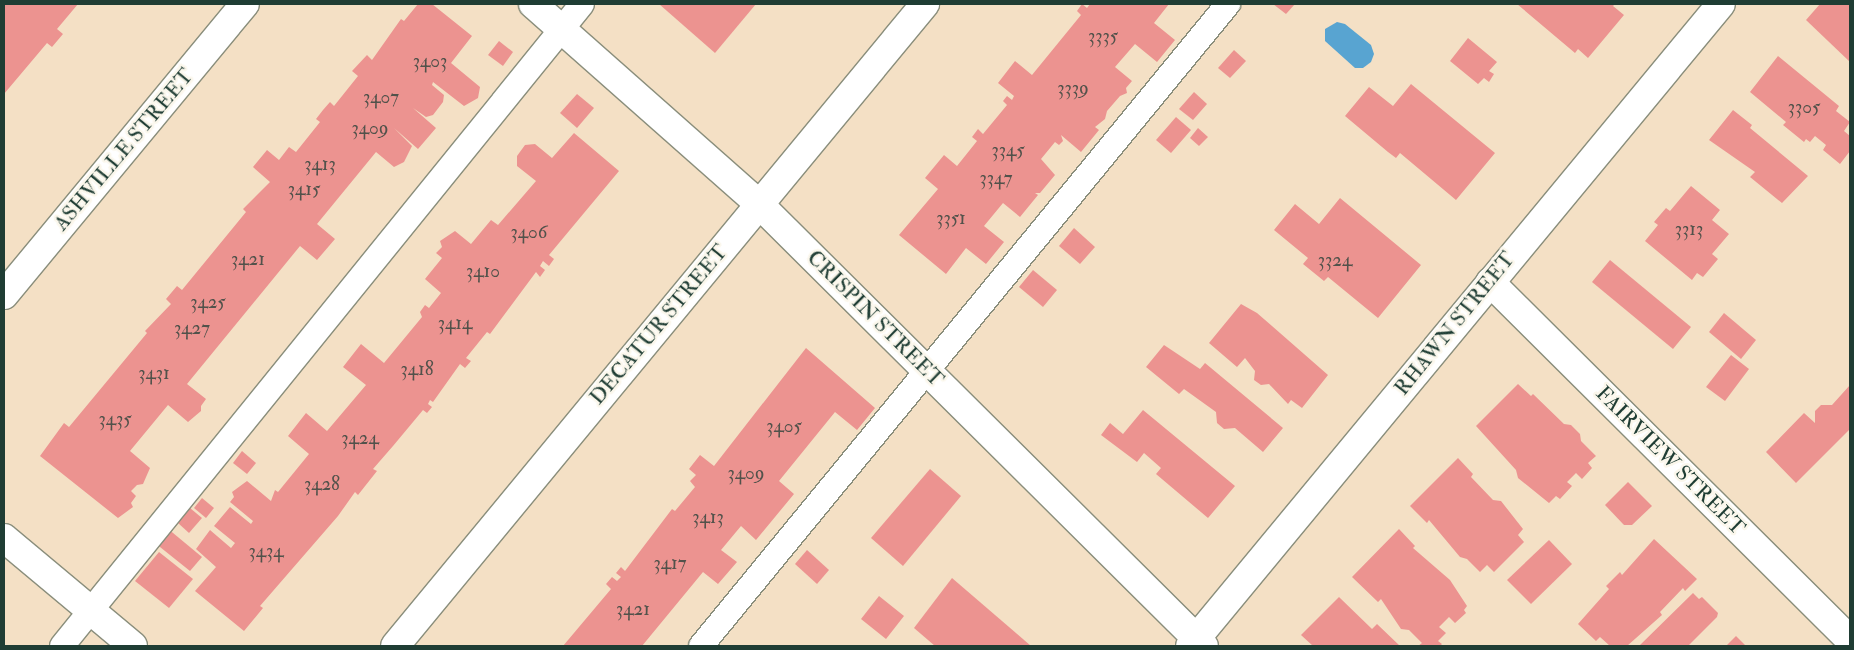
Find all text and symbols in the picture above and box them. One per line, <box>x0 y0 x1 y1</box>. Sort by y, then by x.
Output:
house number: 3335 <box>1088 26 1118 48</box>
house number: 3403 <box>413 51 447 73</box>
street label: ASHVILLE STREET <box>49 64 199 236</box>
house number: 3339 <box>1057 78 1089 100</box>
house number: 3407 <box>363 87 399 109</box>
house number: 3305 <box>1788 97 1820 119</box>
house number: 3409 <box>352 118 388 140</box>
house number: 3345 <box>991 140 1025 162</box>
house number: 3413 <box>304 154 336 176</box>
house number: 3347 <box>979 168 1013 190</box>
house number: 3415 <box>288 179 320 201</box>
house number: 3351 <box>936 208 966 230</box>
house number: 3313 <box>1675 219 1703 241</box>
house number: 3406 <box>511 222 547 244</box>
street label: DECATUR STREET <box>585 240 733 410</box>
street label: CRISPIN STREET <box>801 245 949 393</box>
street label: RHAWN STREET <box>1389 247 1521 401</box>
house number: 3421 <box>231 249 265 271</box>
house number: 3324 <box>1318 250 1352 272</box>
house number: 3410 <box>466 261 500 283</box>
house number: 3425 <box>190 292 226 314</box>
house number: 3414 <box>438 313 472 335</box>
house number: 3427 <box>174 318 210 340</box>
house number: 3418 <box>400 359 434 381</box>
house number: 3431 <box>138 363 170 385</box>
street label: FAIRVIEW STREET <box>1590 381 1750 541</box>
house number: 3435 <box>98 409 132 431</box>
house number: 3405 <box>766 416 802 438</box>
house number: 3424 <box>341 428 379 450</box>
house number: 3409 <box>728 463 764 485</box>
house number: 3428 <box>304 474 340 496</box>
house number: 3413 <box>692 507 724 529</box>
house number: 3434 <box>249 541 283 563</box>
house number: 3417 <box>654 553 686 575</box>
house number: 3421 <box>616 599 650 621</box>

